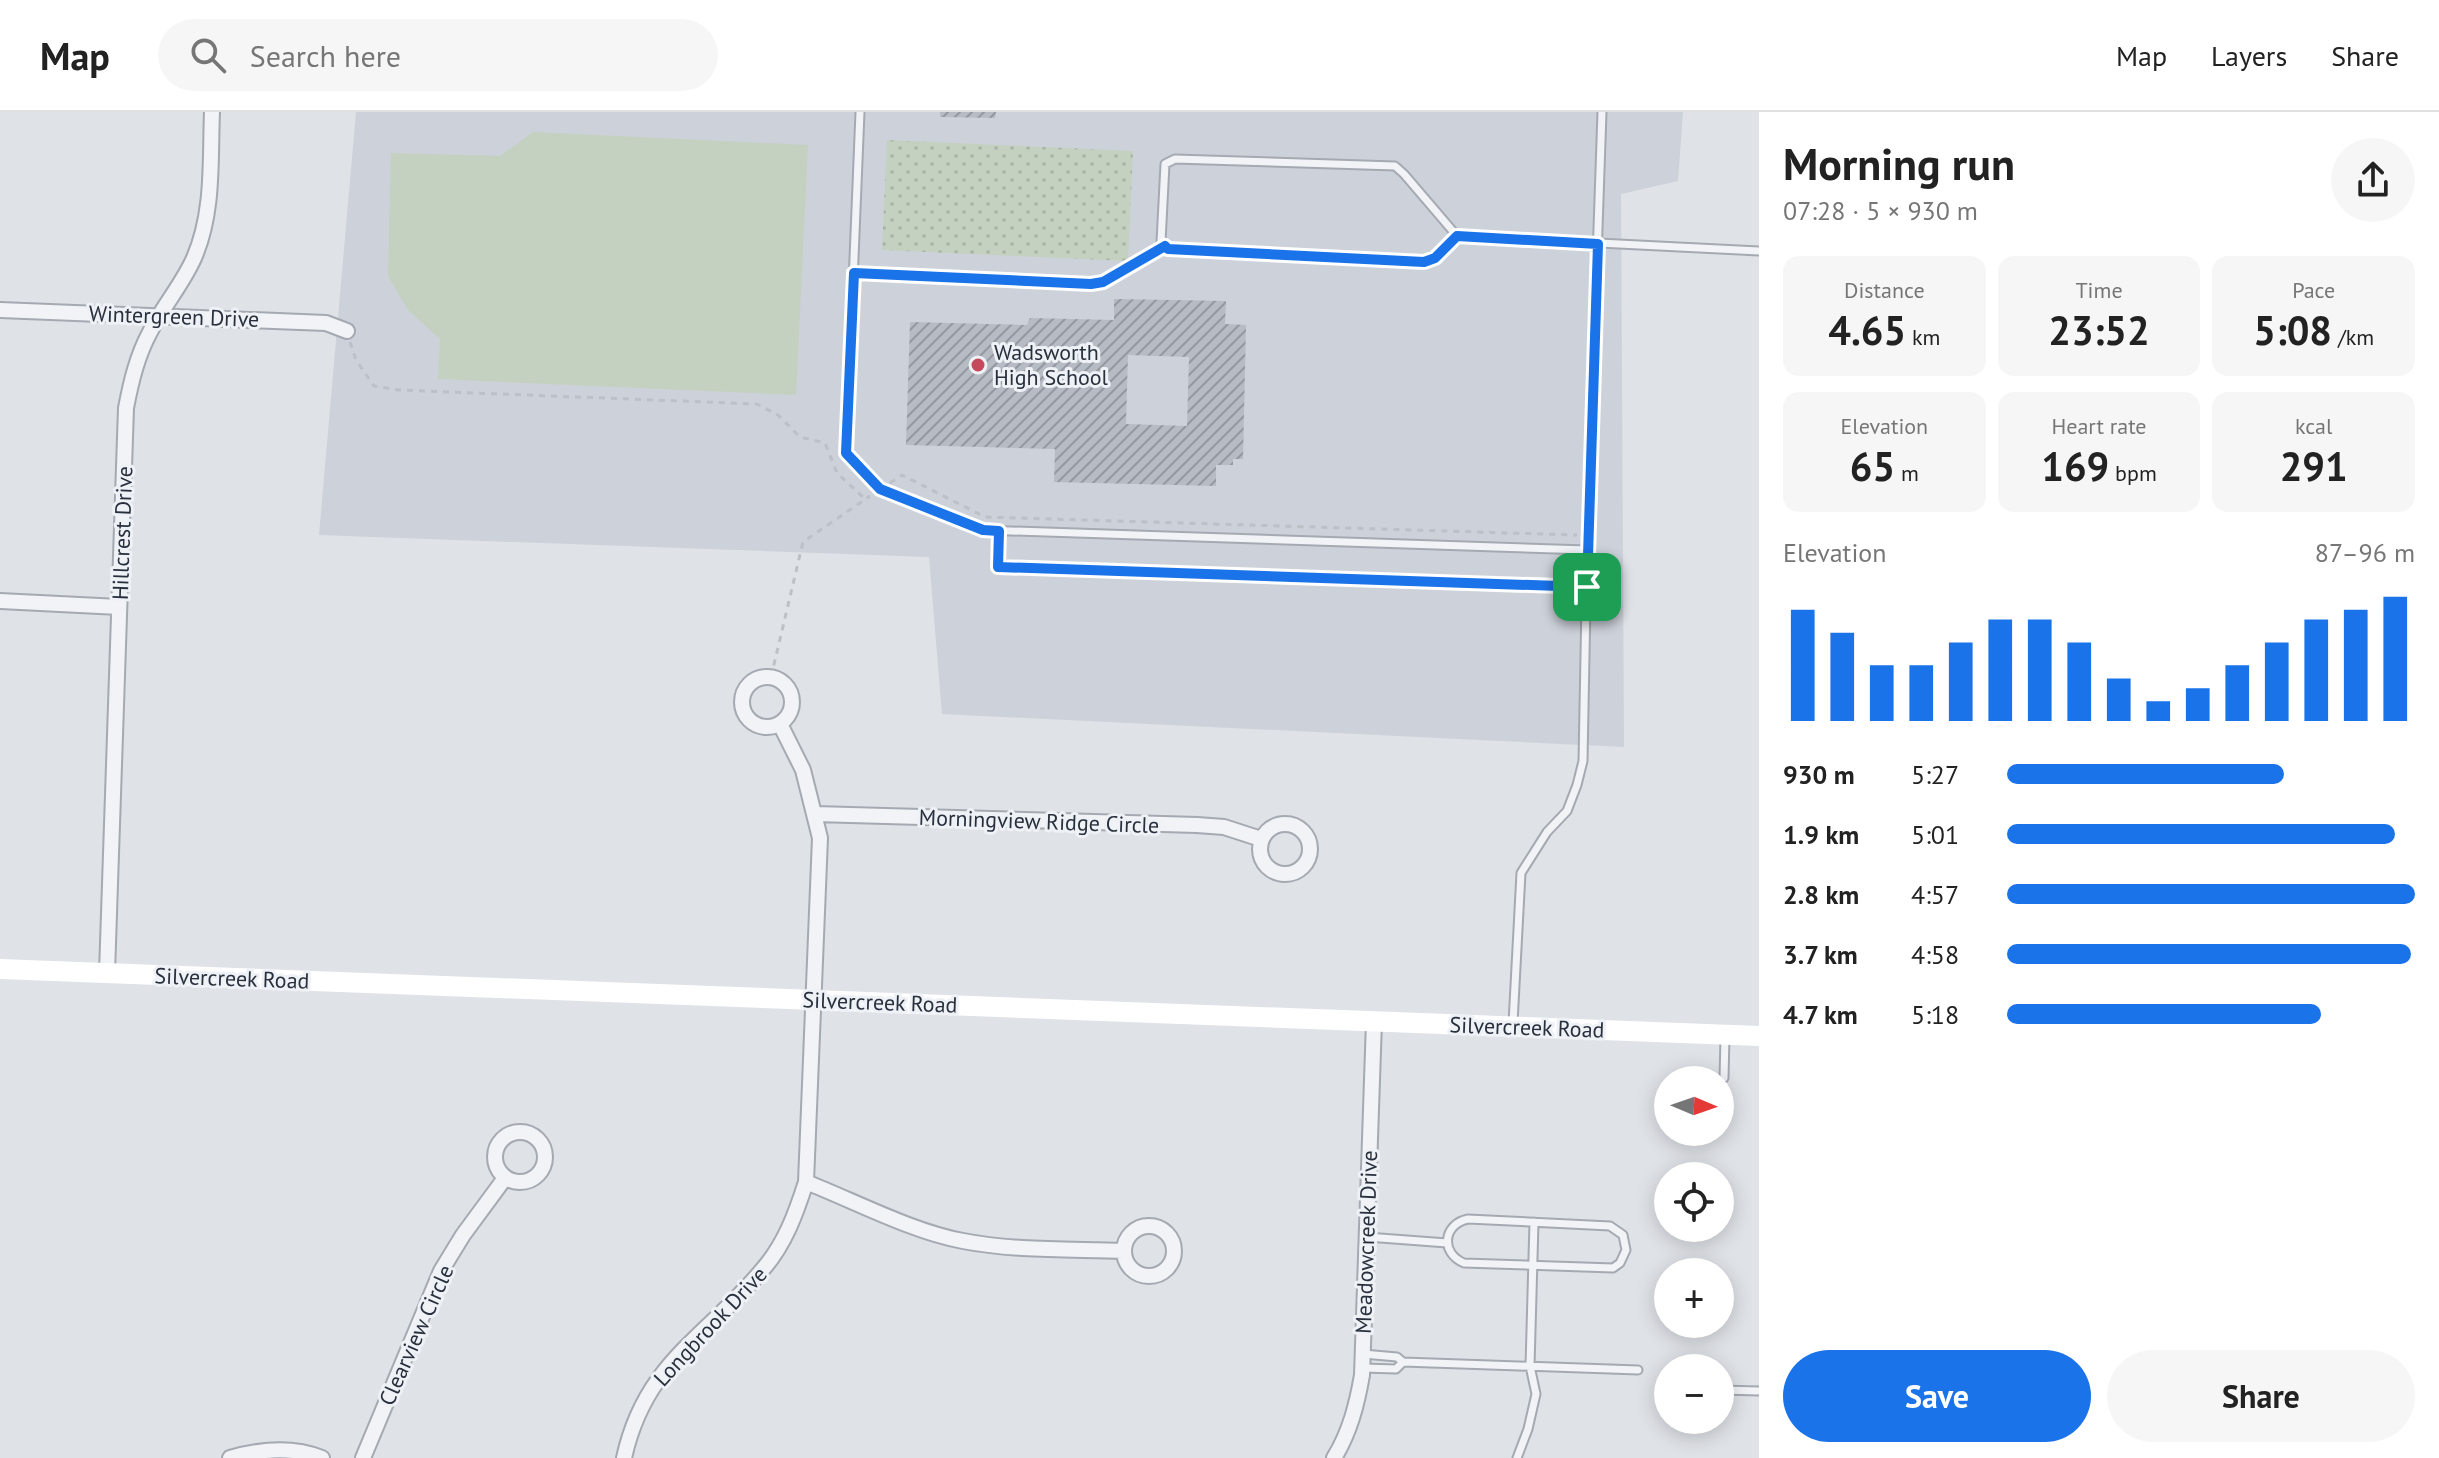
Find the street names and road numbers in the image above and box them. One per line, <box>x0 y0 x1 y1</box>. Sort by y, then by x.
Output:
street label: Wintergreen Drive <box>88 299 260 333</box>
street label: Hillcrest Drive <box>106 466 138 600</box>
street label: Morningview Ridge Circle <box>918 803 1160 839</box>
street label: Silvercreek Road <box>154 961 310 995</box>
street label: Silvercreek Road <box>802 985 958 1019</box>
street label: Silvercreek Road <box>1449 1010 1605 1044</box>
street label: Meadowcreek Drive <box>1349 1150 1383 1334</box>
street label: Clearview Circle <box>373 1260 459 1410</box>
street label: Longbrook Drive <box>647 1260 773 1392</box>

